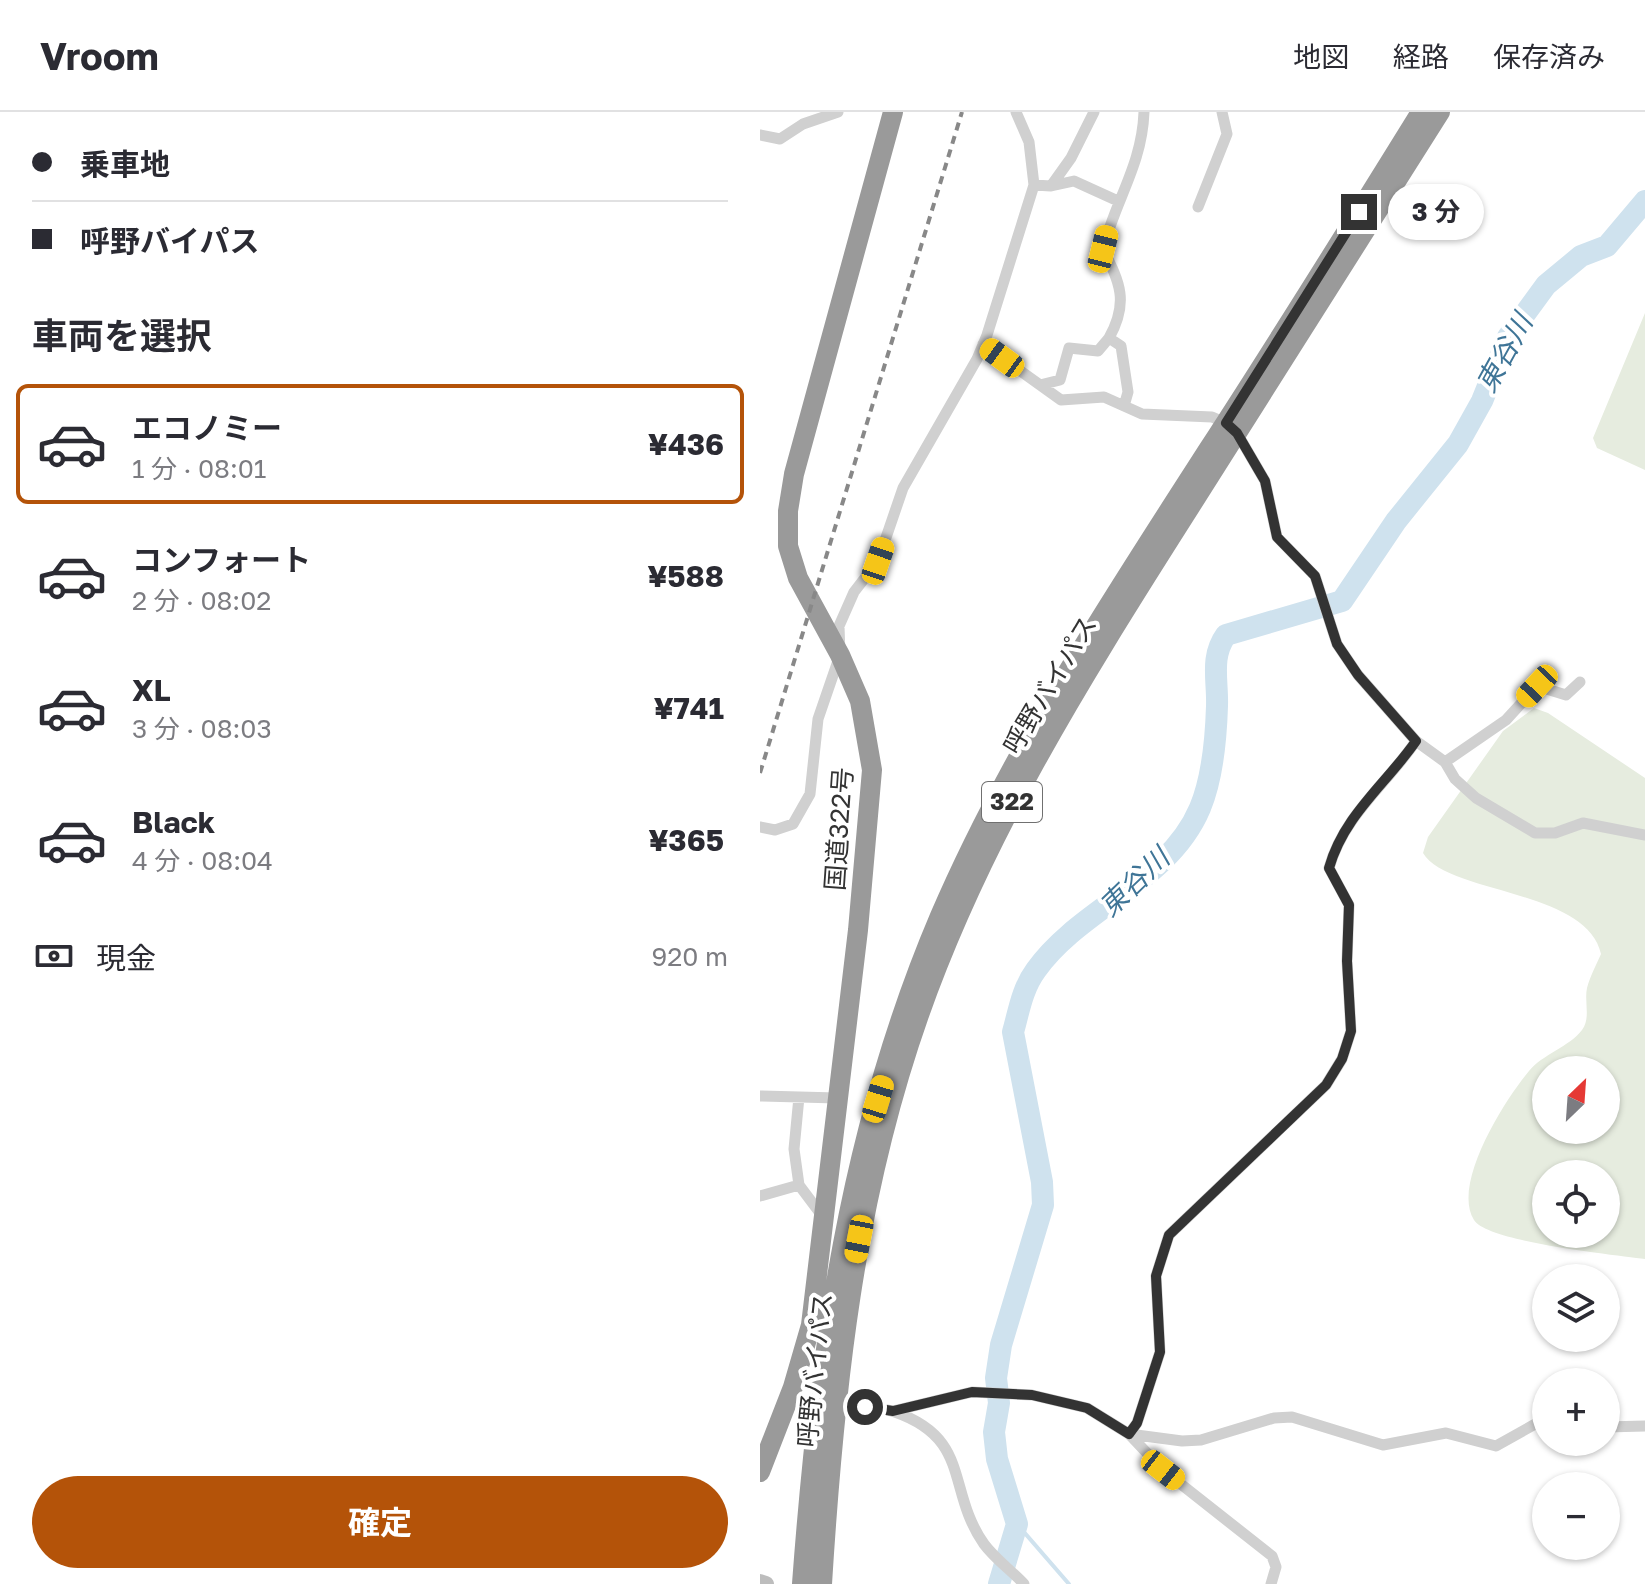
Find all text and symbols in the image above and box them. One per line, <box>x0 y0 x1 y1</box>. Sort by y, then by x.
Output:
text: Vroom <box>40 33 159 78</box>
text: 地図 <box>1293 40 1349 73</box>
text: 経路 <box>1393 40 1449 73</box>
text: 保存済み <box>1493 40 1605 73</box>
text: 乗車地 <box>80 146 170 182</box>
callout: 3 分 <box>1387 184 1483 240</box>
route end <box>1341 194 1377 230</box>
text: 3 分 <box>1412 196 1460 227</box>
text: 呼野バイパス <box>80 223 259 259</box>
car <box>1086 223 1120 275</box>
water label: 東谷川 <box>1469 305 1540 397</box>
text: 車両を選択 <box>32 314 212 357</box>
car <box>976 334 1028 382</box>
icon: car <box>36 408 108 480</box>
text: エコノミー <box>132 410 282 446</box>
text: ¥436 <box>648 426 724 462</box>
text: 1 分 · 08:01 <box>132 453 266 484</box>
car <box>859 534 897 588</box>
icon: car <box>36 540 108 612</box>
text: コンフォート <box>132 542 311 578</box>
text: ¥588 <box>648 558 724 594</box>
text: 2 分 · 08:02 <box>132 585 271 616</box>
street label: 呼野バイパス <box>996 610 1103 759</box>
car <box>1512 660 1562 712</box>
icon: car <box>36 672 108 744</box>
text: XL <box>132 672 171 708</box>
text: ¥741 <box>654 690 724 726</box>
text: 3 分 · 08:03 <box>132 713 272 744</box>
street label: 国道322号 <box>819 766 858 892</box>
road number: 322 <box>982 782 1042 822</box>
icon: car <box>36 804 108 876</box>
text: Black <box>132 804 215 840</box>
text: ¥365 <box>649 822 724 858</box>
water label: 東谷川 <box>1092 839 1177 923</box>
text: 4 分 · 08:04 <box>132 845 273 876</box>
icon: cash <box>32 934 76 978</box>
text: 現金 <box>96 940 156 976</box>
text: 920 m <box>652 941 728 972</box>
north arrow <box>1532 1056 1620 1144</box>
map controls <box>1532 1056 1620 1560</box>
car <box>860 1073 896 1125</box>
button: locate <box>1532 1160 1620 1248</box>
car <box>843 1213 875 1265</box>
button: layers <box>1532 1264 1620 1352</box>
street label: 呼野バイパス <box>791 1291 838 1449</box>
button: + <box>1532 1368 1620 1456</box>
route start <box>847 1389 883 1425</box>
car <box>1137 1446 1189 1494</box>
button: − <box>1532 1472 1620 1560</box>
button: 確定 <box>32 1476 728 1568</box>

